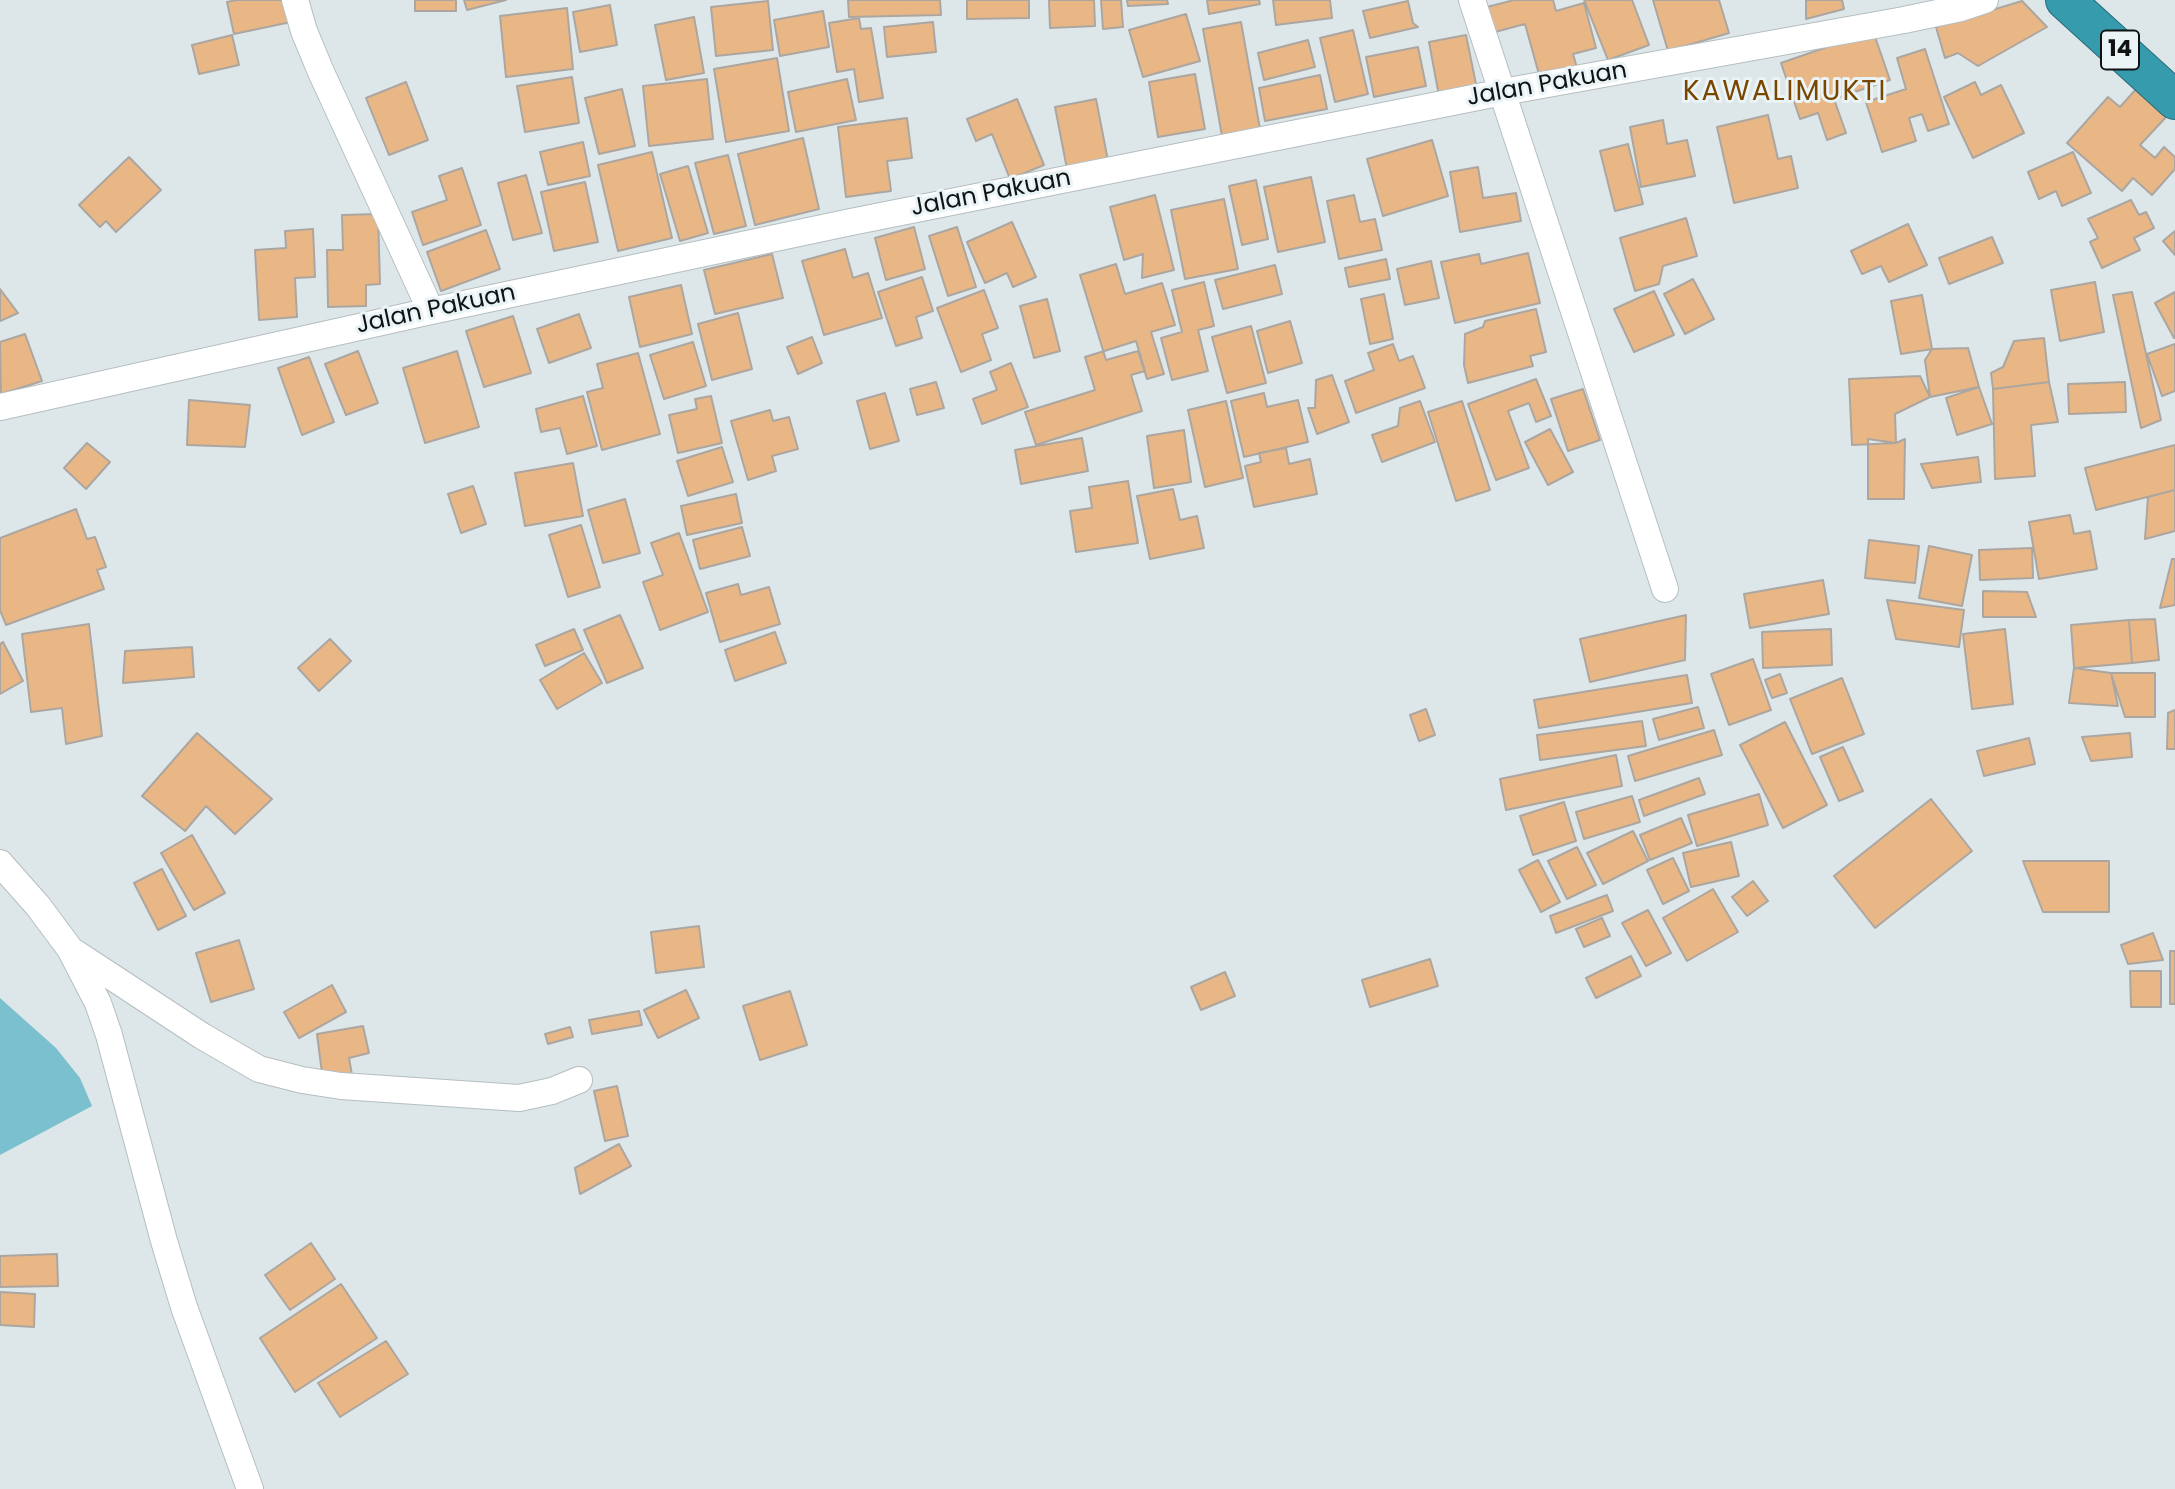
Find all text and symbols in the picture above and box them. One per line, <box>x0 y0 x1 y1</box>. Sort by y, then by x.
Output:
road number: 14 <box>2101 31 2139 70</box>
street label: Jalan Pakuan <box>1465 57 1629 113</box>
district label: KAWALIMUKTI <box>1684 76 1886 110</box>
street label: Jalan Pakuan <box>909 164 1073 224</box>
street label: Jalan Pakuan <box>354 279 518 341</box>

